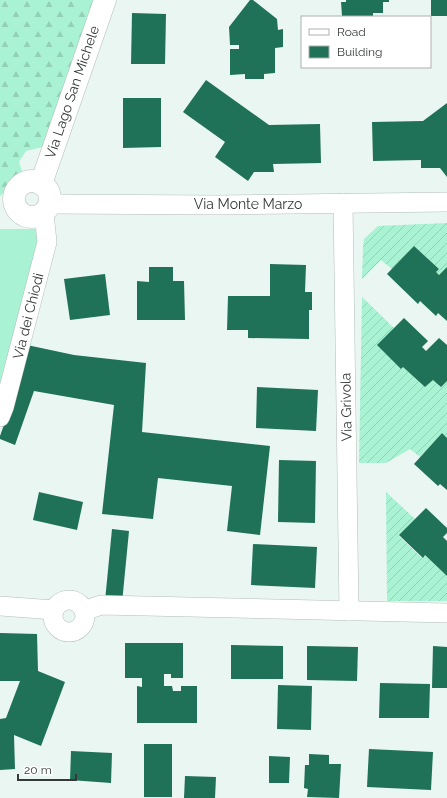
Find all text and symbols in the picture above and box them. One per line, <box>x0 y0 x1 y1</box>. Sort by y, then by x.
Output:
legend <box>301 16 431 68</box>
street label: Via Lago San Michele <box>42 23 102 161</box>
text: Road <box>337 25 366 39</box>
text: Building <box>337 45 383 59</box>
street label: Via Monte Marzo <box>194 196 302 212</box>
street label: Via dei Chiodi <box>10 271 46 361</box>
street label: Via Grivola <box>337 372 355 442</box>
scale bar <box>18 756 76 782</box>
text: 20 m <box>24 763 52 777</box>

